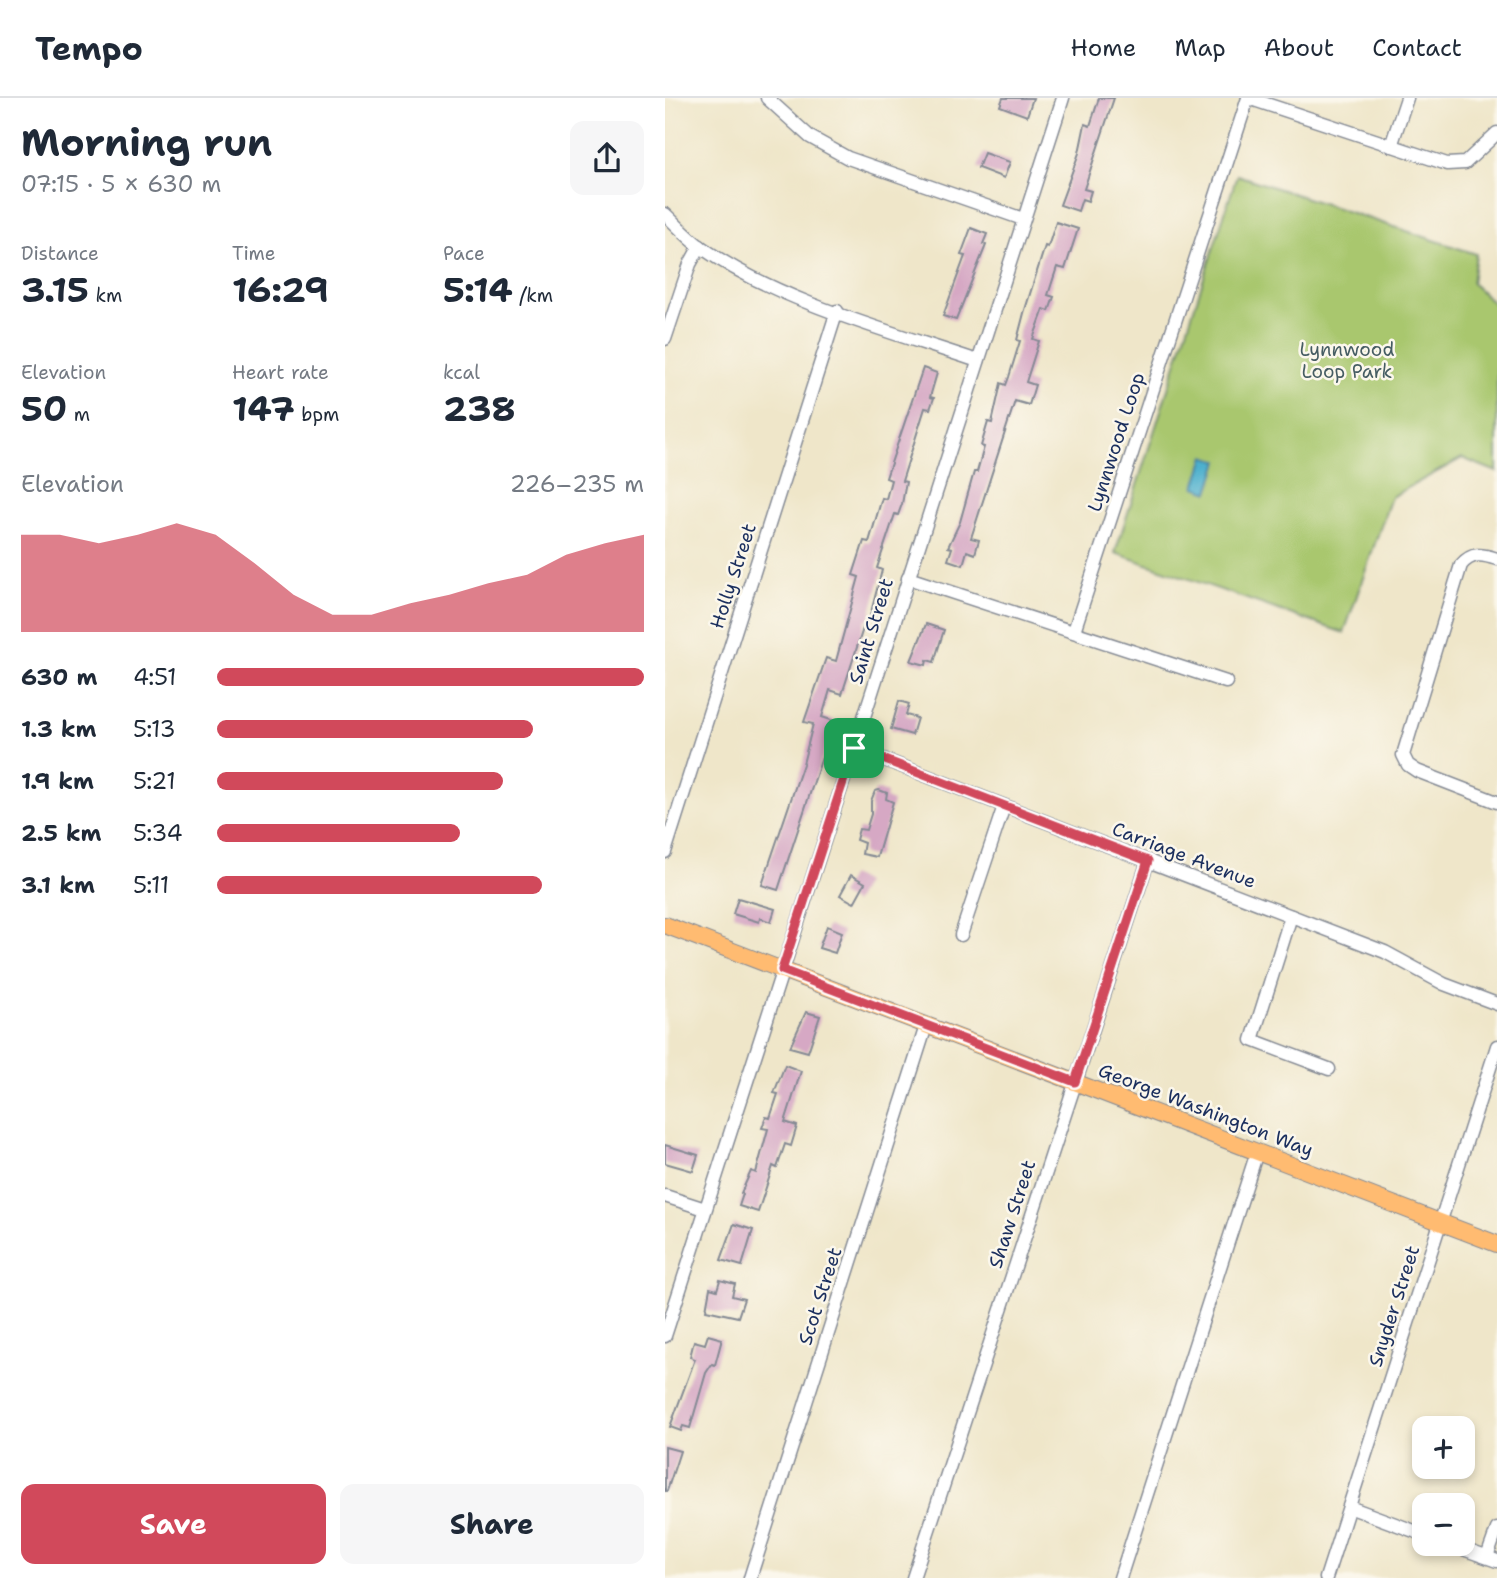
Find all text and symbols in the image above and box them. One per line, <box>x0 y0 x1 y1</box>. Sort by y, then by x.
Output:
text: Tempo <box>35 26 143 71</box>
text: Home <box>1070 32 1136 64</box>
text: Map <box>1174 32 1226 64</box>
text: About <box>1264 32 1334 64</box>
text: Contact <box>1372 32 1462 64</box>
text: Morning run <box>21 117 272 168</box>
button: share <box>570 121 644 195</box>
text: 07:15 · 5 × 630 m <box>21 169 221 199</box>
text: Distance <box>21 241 99 266</box>
text: Time <box>232 241 276 266</box>
text: Pace <box>443 241 485 266</box>
text: 3.15 <box>21 266 89 313</box>
text: 16:29 <box>232 266 329 313</box>
text: 5:14 <box>443 266 513 313</box>
text: km <box>89 283 122 308</box>
text: /km <box>513 283 553 308</box>
park label: Lynnwood Loop Park <box>1300 337 1394 384</box>
text: Elevation <box>21 360 106 385</box>
text: Heart rate <box>232 360 329 385</box>
text: kcal <box>443 360 480 385</box>
street label: Lynnwood Loop <box>1082 369 1150 515</box>
text: 50 <box>21 385 67 432</box>
text: 147 <box>232 385 295 432</box>
text: 238 <box>443 385 516 432</box>
text: m <box>67 402 90 427</box>
text: bpm <box>295 402 339 427</box>
text: Elevation <box>21 469 124 499</box>
text: 226–235 m <box>510 469 644 499</box>
street label: Holly Street <box>704 520 762 632</box>
street label: Saint Street <box>843 575 899 687</box>
text: 630 m <box>21 662 97 692</box>
text: 4:51 <box>133 662 177 692</box>
text: 1.3 km <box>21 714 96 744</box>
text: 5:13 <box>133 714 176 744</box>
pin <box>824 718 884 778</box>
icon: arrive <box>835 729 873 767</box>
text: 1.9 km <box>21 766 94 796</box>
text: 5:21 <box>133 766 176 796</box>
street label: Carriage Avenue <box>1108 816 1260 894</box>
text: 2.5 km <box>21 818 102 848</box>
text: 5:34 <box>133 818 183 848</box>
text: 3.1 km <box>21 870 95 900</box>
text: 5:11 <box>133 870 169 900</box>
street label: George Washington Way <box>1095 1057 1317 1163</box>
street label: Shaw Street <box>983 1157 1041 1271</box>
street label: Snyder Street <box>1363 1242 1425 1370</box>
street label: Scot Street <box>792 1244 848 1348</box>
map controls <box>1412 1416 1475 1556</box>
button: + <box>1412 1416 1475 1479</box>
button: Save <box>21 1484 326 1564</box>
button: Share <box>340 1484 644 1564</box>
button: − <box>1412 1493 1475 1556</box>

